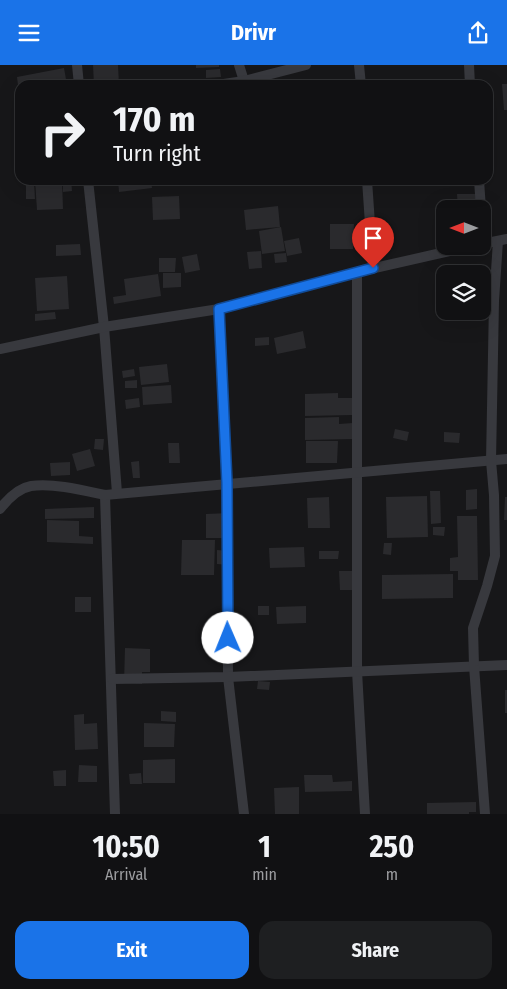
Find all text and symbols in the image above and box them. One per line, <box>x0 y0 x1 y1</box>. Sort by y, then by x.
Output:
icon: menu <box>15 19 43 47</box>
text: Drivr <box>231 19 276 46</box>
icon: share <box>464 19 492 47</box>
text: 170 m <box>113 98 196 140</box>
icon: right <box>30 100 95 165</box>
text: Turn right <box>113 140 201 167</box>
north arrow <box>436 200 491 255</box>
map controls <box>436 200 491 320</box>
pin <box>352 217 394 268</box>
icon: arrive <box>359 224 387 252</box>
button: layers <box>436 265 491 320</box>
position arrow <box>201 611 253 663</box>
text: 10:50 <box>92 829 160 865</box>
text: 1 <box>258 829 271 865</box>
text: 250 <box>369 829 414 865</box>
text: Arrival <box>105 865 147 884</box>
text: min <box>252 865 277 884</box>
text: m <box>386 865 398 884</box>
button: Exit <box>15 921 249 979</box>
button: Share <box>259 921 492 979</box>

